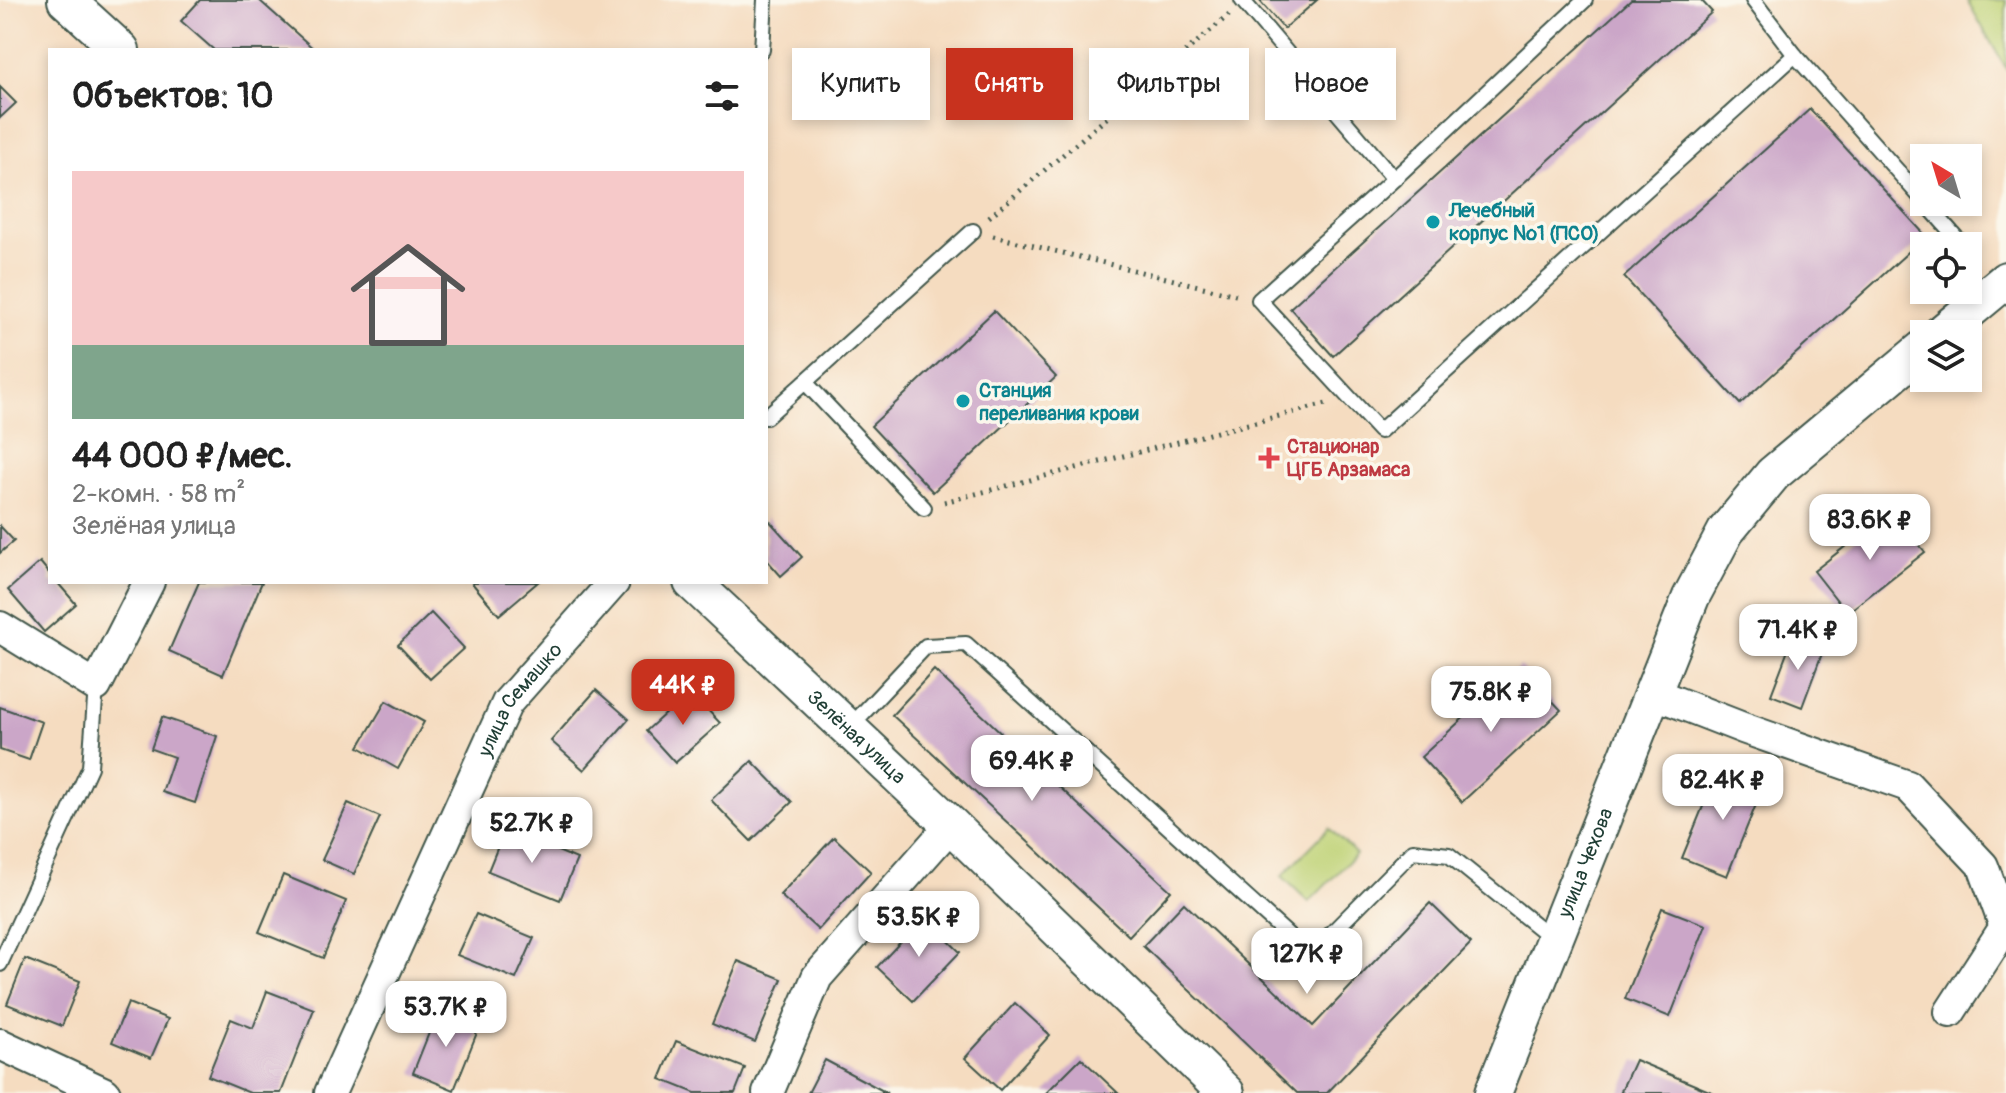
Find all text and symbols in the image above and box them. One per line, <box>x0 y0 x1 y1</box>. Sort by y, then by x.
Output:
chip: Купить <box>792 48 930 120</box>
chip: Снять <box>946 48 1073 120</box>
chip: Фильтры <box>1089 48 1249 120</box>
chip: Новое <box>1265 48 1396 120</box>
icon: filters <box>700 74 744 118</box>
text: Объектов: 10 <box>72 75 273 118</box>
north arrow <box>1910 144 1982 216</box>
map controls <box>1910 144 1982 392</box>
place label: Лечебный корпус №1 (ПСО) <box>1448 198 1600 246</box>
marker: Лечебный корпус №1 (ПСО) <box>1424 213 1442 231</box>
icon: home <box>336 223 480 367</box>
button: locate <box>1910 232 1982 304</box>
button: layers <box>1910 320 1982 392</box>
place label: Станция переливания крови <box>979 378 1139 426</box>
marker: Станция переливания крови <box>954 392 972 410</box>
place label: Стационар ЦГБ Арзамаса <box>1287 434 1410 482</box>
text: 44 000 ₽/мес. <box>72 435 292 478</box>
marker: Стационар ЦГБ Арзамаса <box>1258 447 1280 469</box>
text: 2-комн. · 58 m² <box>72 478 245 510</box>
pin: 83.6K ₽ <box>1796 494 1944 562</box>
text: 83.6K ₽ <box>1827 504 1913 536</box>
text: Зелёная улица <box>72 510 236 542</box>
pin: 71.4K ₽ <box>1724 604 1872 672</box>
text: 71.4K ₽ <box>1757 614 1839 646</box>
street label: улица Семашко <box>472 637 568 762</box>
pin: 44K ₽ <box>627 659 739 727</box>
pin: 75.8K ₽ <box>1417 666 1565 734</box>
text: 44K ₽ <box>649 669 717 701</box>
text: 75.8K ₽ <box>1449 676 1533 708</box>
street label: Зелёная улица <box>802 685 911 789</box>
pin: 69.4K ₽ <box>958 735 1106 803</box>
text: 69.4K ₽ <box>989 745 1075 777</box>
pin: 82.4K ₽ <box>1649 754 1797 822</box>
text: 82.4K ₽ <box>1680 764 1766 796</box>
pin: 52.7K ₽ <box>458 797 606 865</box>
street label: улица Чехова <box>1552 804 1619 922</box>
text: 52.7K ₽ <box>490 807 575 839</box>
pin: 53.5K ₽ <box>845 891 993 959</box>
text: 53.5K ₽ <box>876 901 962 933</box>
pin: 127K ₽ <box>1242 928 1372 996</box>
text: 127K ₽ <box>1269 938 1345 970</box>
pin: 53.7K ₽ <box>372 981 520 1049</box>
text: 53.7K ₽ <box>404 991 488 1023</box>

